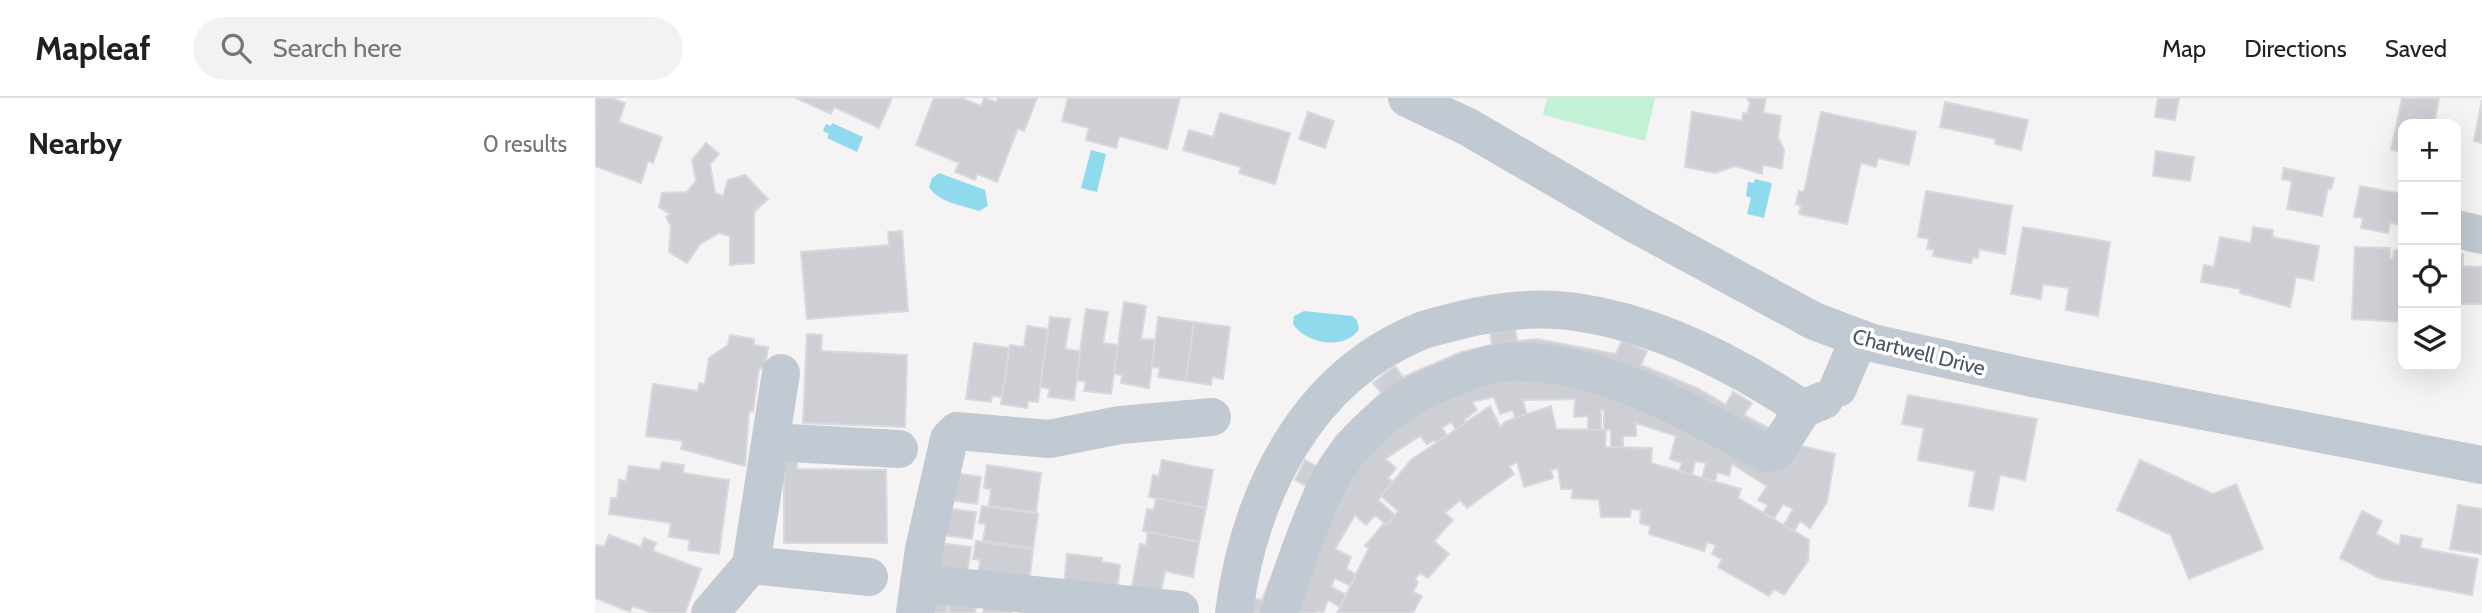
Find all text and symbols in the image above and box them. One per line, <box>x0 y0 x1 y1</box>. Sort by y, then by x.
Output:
search box <box>193 17 683 80</box>
text: Mapleaf <box>35 28 151 68</box>
icon: search <box>217 29 255 67</box>
text: Search here <box>273 32 402 64</box>
text: Map <box>2162 34 2206 63</box>
text: Directions <box>2244 34 2347 63</box>
text: Saved <box>2385 34 2447 63</box>
map controls <box>2398 119 2461 371</box>
button: + <box>2398 119 2461 182</box>
text: Nearby <box>28 125 122 162</box>
text: 0 results <box>483 130 567 158</box>
button: − <box>2398 182 2461 245</box>
button: locate <box>2398 245 2461 308</box>
button: layers <box>2398 308 2461 371</box>
street label: Chartwell Drive <box>1850 323 1988 381</box>

